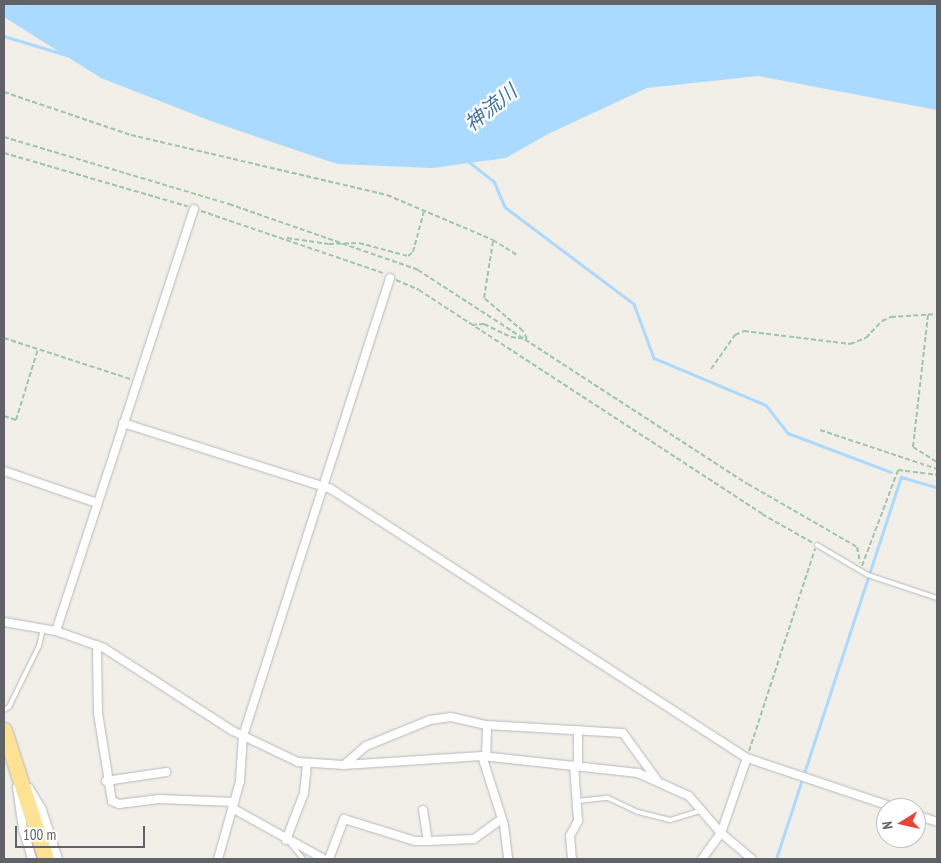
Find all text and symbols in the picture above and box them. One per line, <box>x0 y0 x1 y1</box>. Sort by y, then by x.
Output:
water label: 神流川 <box>460 80 522 136</box>
north arrow <box>876 798 926 848</box>
scale bar <box>18 816 148 848</box>
text: N <box>878 820 897 830</box>
text: 100 m <box>23 825 56 844</box>

